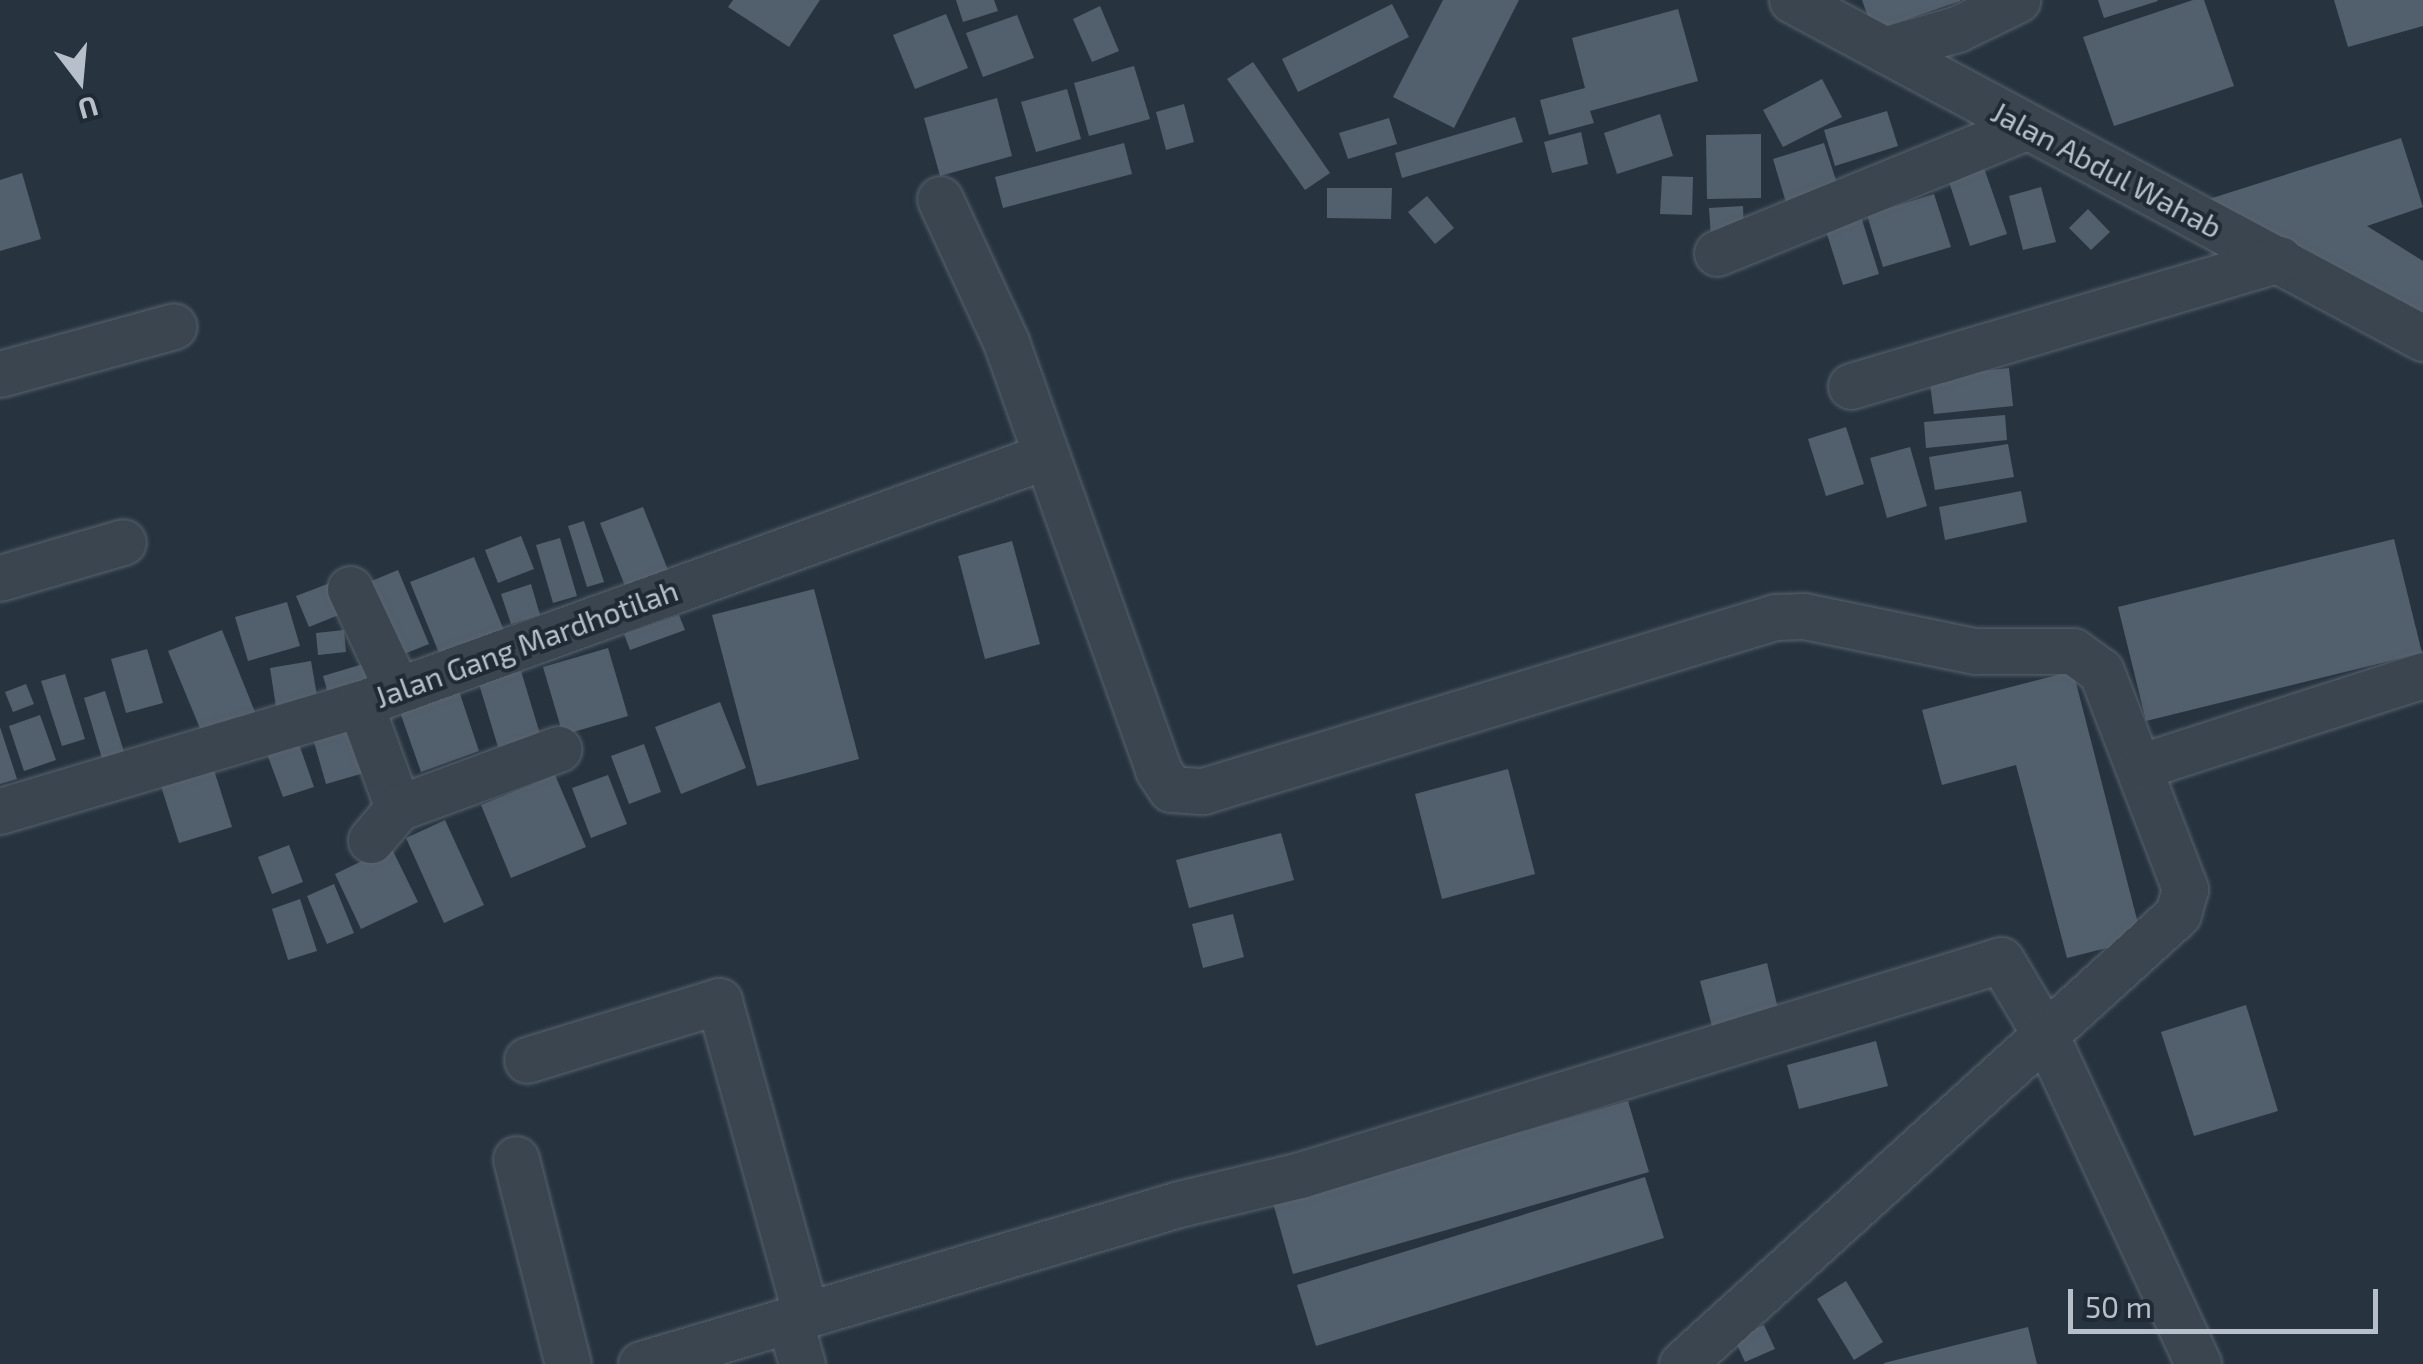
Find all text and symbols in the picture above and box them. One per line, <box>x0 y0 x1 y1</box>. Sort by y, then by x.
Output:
north arrow <box>30 30 130 130</box>
text: U <box>74 90 102 128</box>
street label: Jalan Abdul Wahab <box>1985 93 2229 245</box>
street label: Jalan Gang Mardhotilah <box>369 571 683 715</box>
scale bar <box>2073 1269 2383 1331</box>
text: 50 m <box>2085 1288 2152 1324</box>

